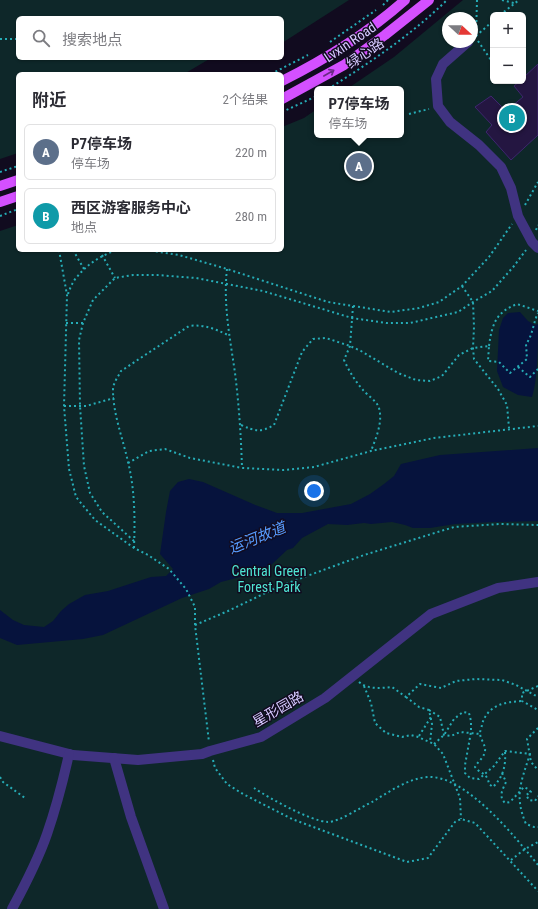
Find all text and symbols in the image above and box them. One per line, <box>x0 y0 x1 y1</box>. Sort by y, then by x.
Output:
north arrow <box>442 12 478 48</box>
map controls <box>490 12 526 84</box>
button: + <box>490 12 526 48</box>
search box <box>16 16 284 60</box>
street label: Lvxin Road <box>321 19 379 65</box>
icon: search <box>30 27 52 49</box>
text: 搜索地点 <box>62 31 122 49</box>
street label: 绿心路 <box>343 35 387 71</box>
button: − <box>490 48 526 84</box>
one-way arrow <box>323 69 335 77</box>
popup <box>314 86 404 138</box>
text: 附近 <box>32 90 66 110</box>
text: 2个结果 <box>223 92 268 107</box>
text: P7停车场 <box>328 95 390 113</box>
pin: B <box>499 103 525 133</box>
text: 停车场 <box>328 116 367 131</box>
text: P7停车场 <box>71 135 132 153</box>
text: A <box>42 145 50 160</box>
text: 220 m <box>235 145 267 160</box>
pin: A <box>346 151 372 181</box>
text: 停车场 <box>71 156 110 171</box>
text: 西区游客服务中心 <box>71 199 191 217</box>
text: B <box>42 209 50 224</box>
text: 280 m <box>235 209 267 224</box>
text: 地点 <box>71 220 97 235</box>
your location <box>304 481 324 501</box>
water label: 运河故道 <box>226 518 290 558</box>
park label: Central Green Forest Park <box>232 563 306 595</box>
street label: 星形园路 <box>250 688 306 730</box>

